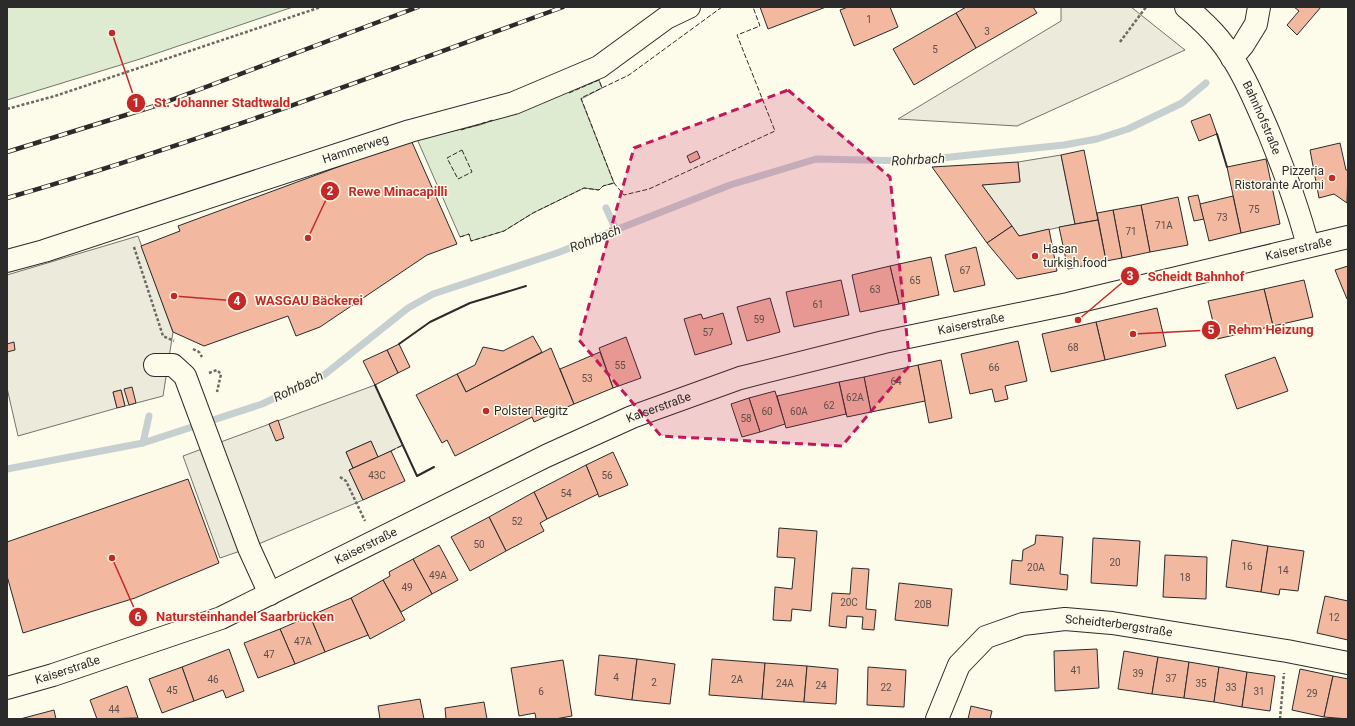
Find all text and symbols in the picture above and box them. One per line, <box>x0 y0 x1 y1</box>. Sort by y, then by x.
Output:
house number: 1 <box>866 14 872 25</box>
house number: 3 <box>984 26 990 37</box>
house number: 5 <box>932 44 938 55</box>
street label: Bahnhofstraße <box>1240 79 1284 157</box>
callout: St. Johanner Stadtwald <box>126 90 298 115</box>
text: St. Johanner Stadtwald <box>154 95 290 110</box>
text: 1 <box>133 96 139 110</box>
street label: Hammerweg <box>320 132 390 166</box>
water label: Rohrbach <box>891 151 945 168</box>
place label: Pizzeria Ristorante Aromi <box>1235 164 1324 192</box>
marker: Pizzeria Ristorante Aromi <box>1327 173 1337 183</box>
callout: Rewe Minacapilli <box>320 179 455 204</box>
text: 2 <box>327 184 334 198</box>
text: Rewe Minacapilli <box>348 184 448 199</box>
house number: 75 <box>1248 204 1260 215</box>
house number: 73 <box>1216 212 1228 223</box>
house number: 71A <box>1155 220 1173 231</box>
water label: Rohrbach <box>567 222 623 255</box>
house number: 71 <box>1125 226 1137 237</box>
street label: Kaiserstraße <box>1264 234 1333 264</box>
place label: Hasan turkish food <box>1043 242 1107 270</box>
marker: Hasan turkish food <box>1030 251 1040 261</box>
callout: Scheidt Bahnhof <box>1120 264 1253 289</box>
house number: 67 <box>959 265 971 276</box>
text: 3 <box>1127 269 1134 283</box>
text: Scheidt Bahnhof <box>1148 269 1245 284</box>
house number: 65 <box>909 275 921 286</box>
house number: 63 <box>869 284 881 295</box>
callout: WASGAU Bäckerei <box>227 288 371 313</box>
text: WASGAU Bäckerei <box>255 293 363 308</box>
text: 4 <box>234 294 241 308</box>
house number: 61 <box>812 299 824 310</box>
street label: Kaiserstraße <box>937 310 1006 338</box>
house number: 59 <box>753 314 765 325</box>
callout: Rehm Heizung <box>1201 317 1322 342</box>
text: Rehm Heizung <box>1228 322 1314 337</box>
text: 5 <box>1208 323 1215 337</box>
house number: 57 <box>702 327 714 338</box>
house number: 68 <box>1067 342 1079 353</box>
house number: 55 <box>614 360 626 371</box>
house number: 66 <box>988 362 1000 373</box>
water label: Rohrbach <box>271 368 326 405</box>
house number: 53 <box>581 373 593 384</box>
house number: 64 <box>890 376 902 387</box>
street label: Kaiserstraße <box>624 389 693 426</box>
house number: 62A <box>846 392 864 403</box>
house number: 62 <box>823 400 835 411</box>
place label: Polster Regitz <box>494 404 568 418</box>
marker: Polster Regitz <box>481 406 491 416</box>
house number: 60 <box>761 406 773 417</box>
house number: 60A <box>790 406 808 417</box>
house number: 58 <box>740 413 752 424</box>
house number: 43C <box>368 470 386 481</box>
house number: 56 <box>601 470 613 481</box>
house number: 54 <box>560 488 572 499</box>
house number: 52 <box>511 516 523 527</box>
street label: Kaiserstraße <box>332 524 399 567</box>
house number: 50 <box>473 539 485 550</box>
house number: 20 <box>1109 557 1121 568</box>
house number: 16 <box>1241 561 1253 572</box>
house number: 20A <box>1027 562 1045 573</box>
house number: 14 <box>1277 565 1289 576</box>
house number: 49A <box>429 570 447 581</box>
house number: 18 <box>1179 572 1191 583</box>
house number: 49 <box>401 582 413 593</box>
house number: 20C <box>840 597 858 608</box>
house number: 20B <box>914 599 932 610</box>
callout: Natursteinhandel Saarbrücken <box>128 604 342 629</box>
text: Natursteinhandel Saarbrücken <box>156 609 334 624</box>
text: 6 <box>135 610 142 624</box>
street label: Scheidterbergstraße <box>1065 612 1174 640</box>
house number: 12 <box>1328 612 1340 623</box>
house number: 47A <box>294 636 312 647</box>
house number: 47 <box>263 649 275 660</box>
street label: Kaiserstraße <box>33 653 102 687</box>
house number: 41 <box>1070 665 1082 676</box>
house number: 39 <box>1132 668 1144 679</box>
house number: 4 <box>613 672 619 683</box>
house number: 37 <box>1165 673 1177 684</box>
house number: 46 <box>207 674 219 685</box>
house number: 2A <box>731 674 744 685</box>
house number: 2 <box>651 677 657 688</box>
house number: 24A <box>776 678 794 689</box>
house number: 35 <box>1195 678 1207 689</box>
house number: 24 <box>815 680 827 691</box>
house number: 22 <box>880 682 892 693</box>
house number: 33 <box>1225 682 1237 693</box>
house number: 45 <box>166 685 178 696</box>
house number: 6 <box>538 686 544 697</box>
house number: 31 <box>1253 686 1265 697</box>
house number: 29 <box>1306 688 1318 699</box>
house number: 44 <box>108 704 120 715</box>

